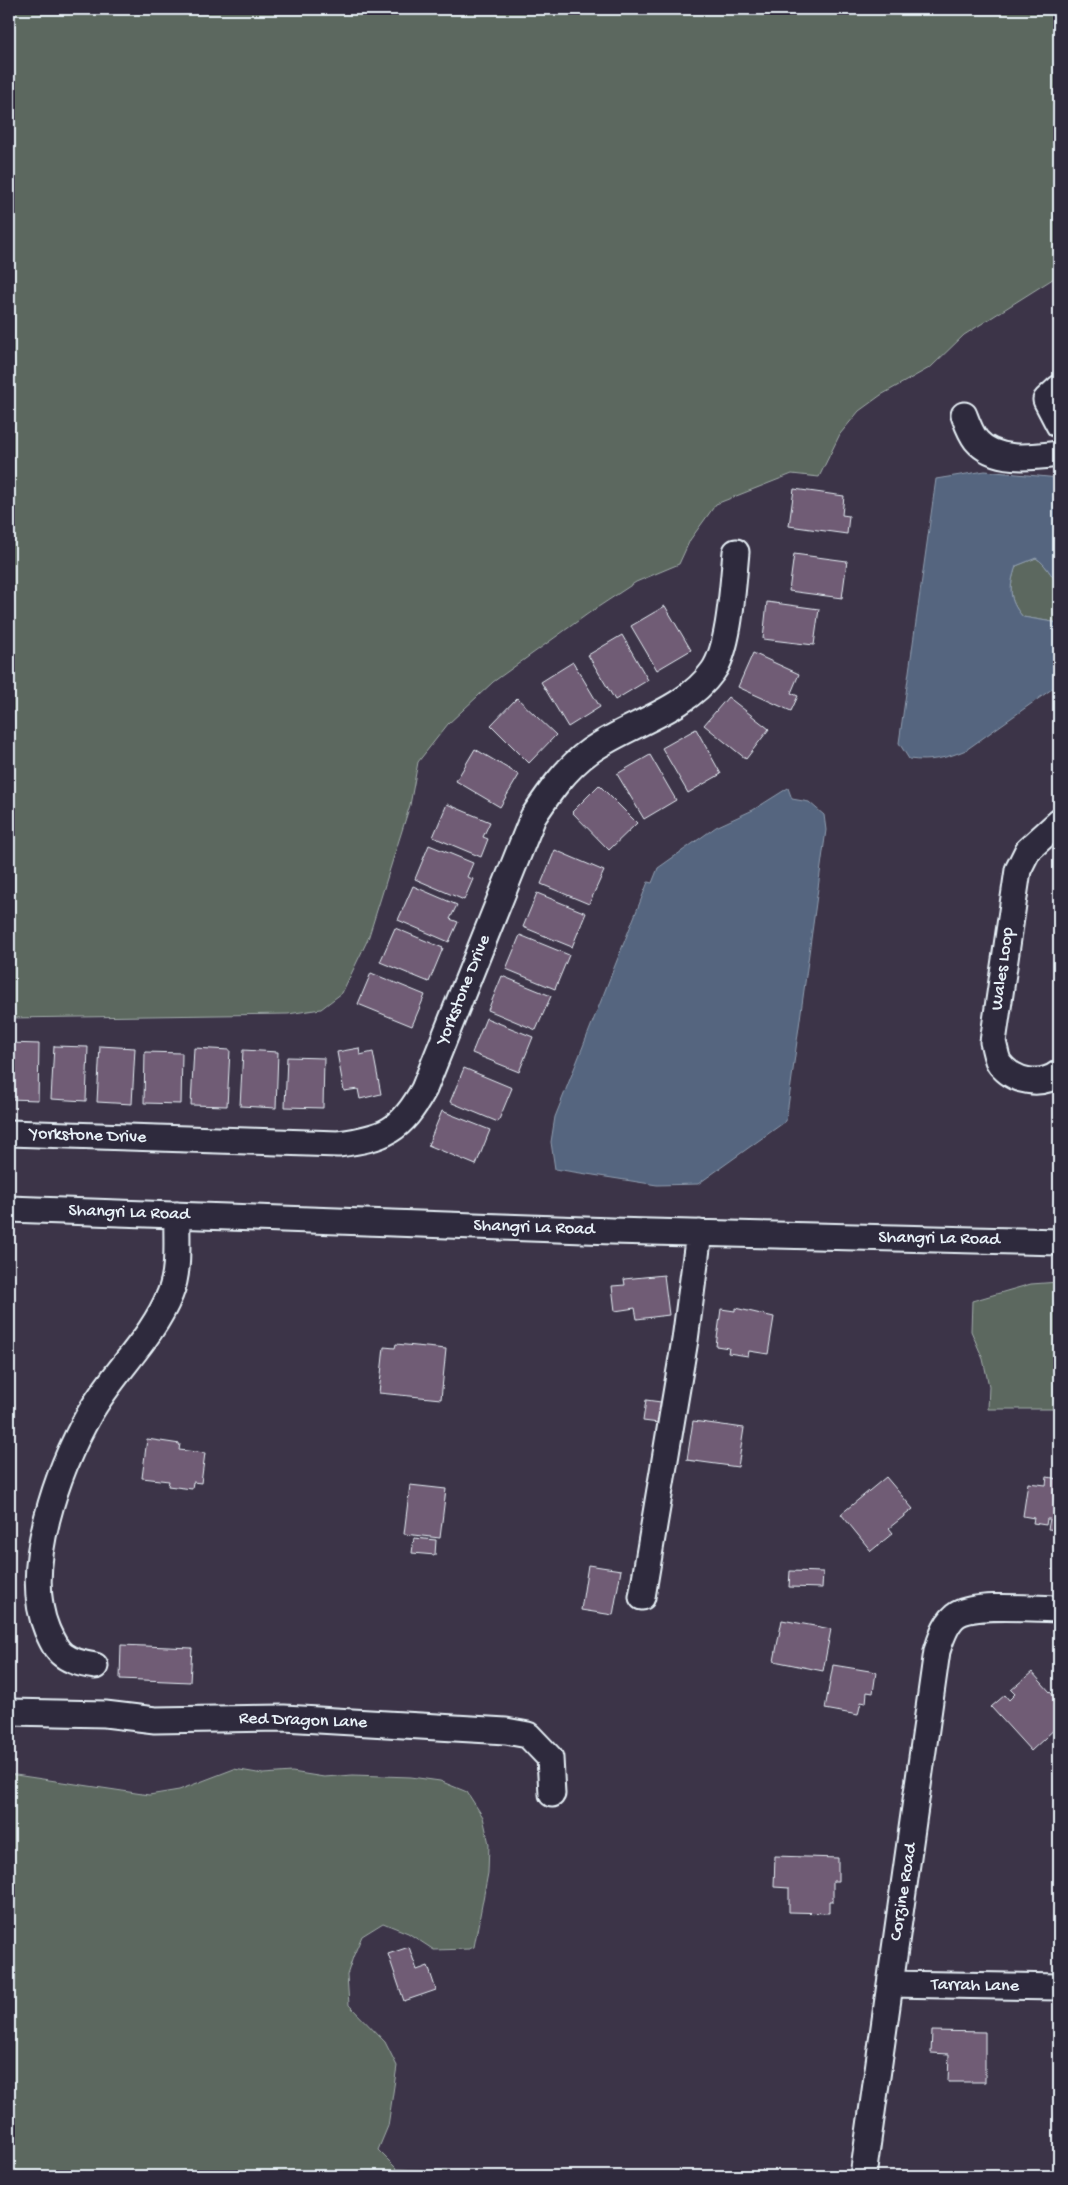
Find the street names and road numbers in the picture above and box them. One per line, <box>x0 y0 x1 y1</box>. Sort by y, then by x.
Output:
street label: Wales Loop <box>987 926 1019 1012</box>
street label: Yorkstone Drive <box>432 931 496 1050</box>
street label: Yorkstone Drive <box>27 1123 147 1149</box>
street label: Shangri La Road <box>68 1200 192 1226</box>
street label: Shangri La Road <box>473 1215 597 1241</box>
street label: Shangri La Road <box>878 1227 1001 1251</box>
street label: Red Dragon Lane <box>238 1708 368 1734</box>
street label: Corzine Road <box>886 1840 922 1942</box>
street label: Tarrah Lane <box>930 1975 1020 1997</box>

